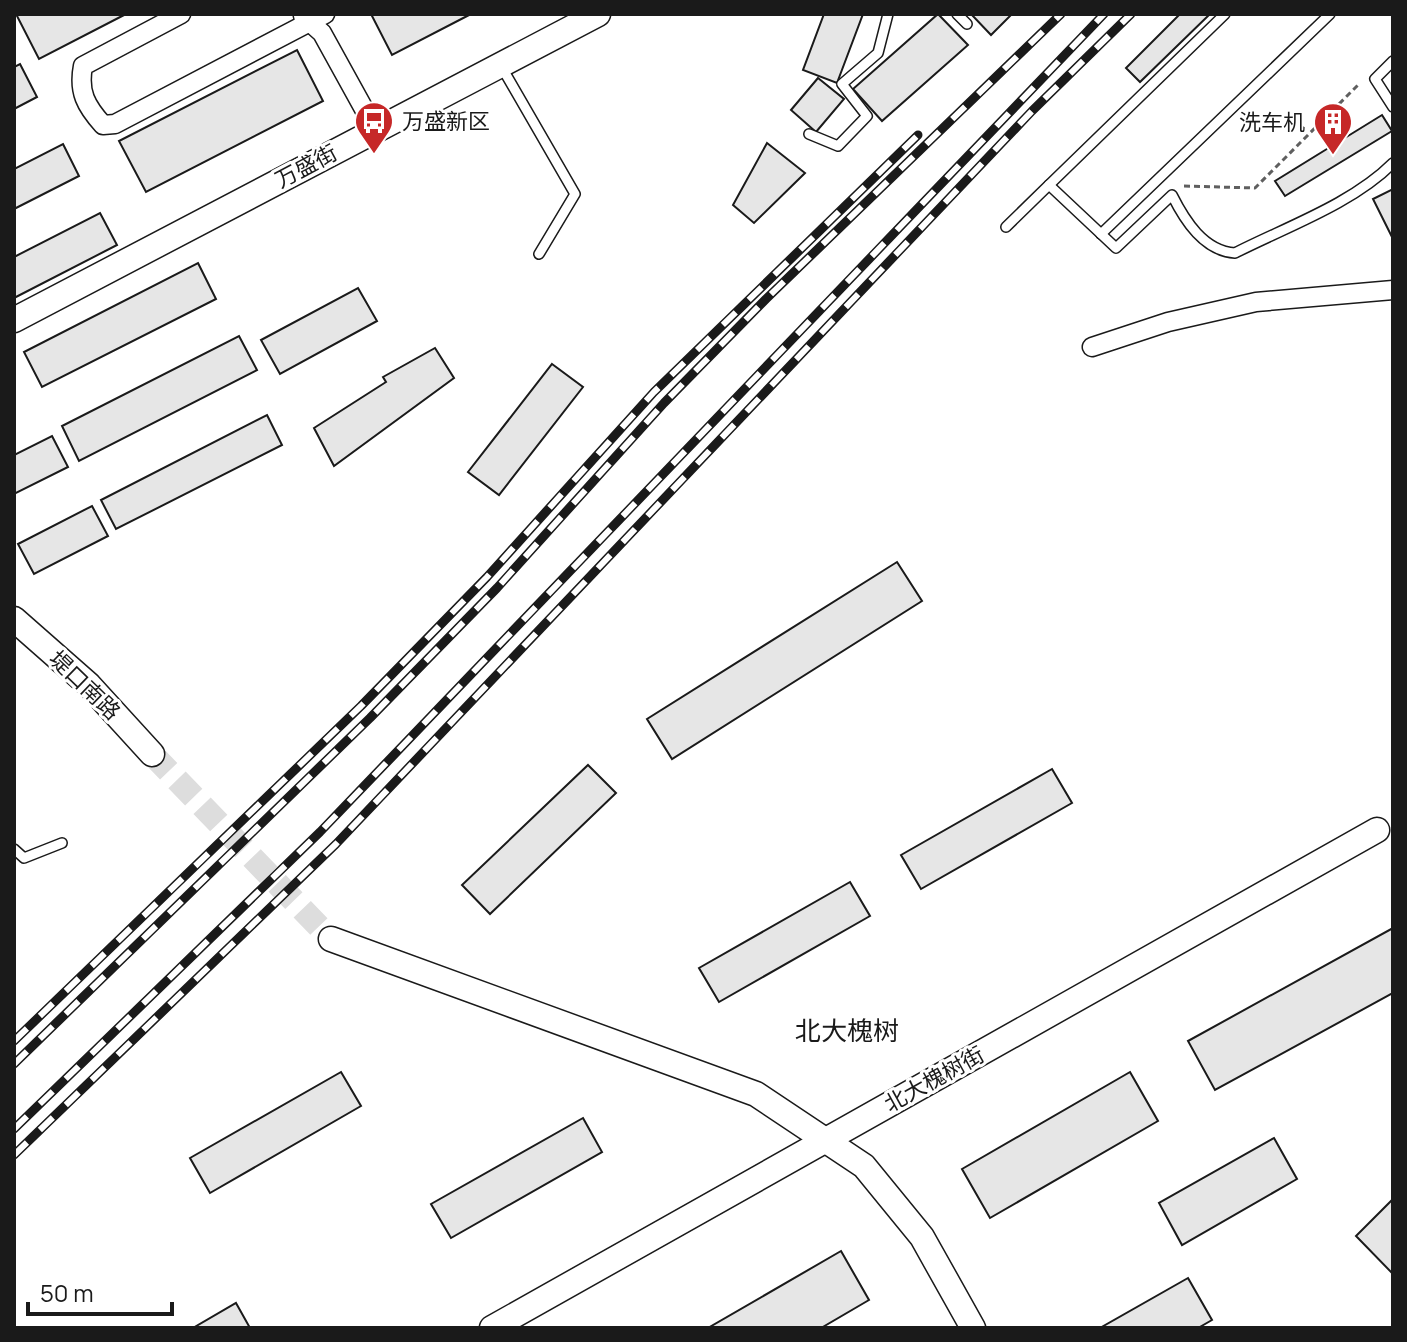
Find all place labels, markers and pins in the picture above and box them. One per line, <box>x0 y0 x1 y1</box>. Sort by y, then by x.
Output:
bus stop icon: 万盛新区 <box>353 100 395 155</box>
building icon: 洗车机 <box>1312 101 1354 156</box>
place label: 万盛新区 <box>402 106 490 136</box>
place label: 洗车机 <box>1239 107 1305 137</box>

